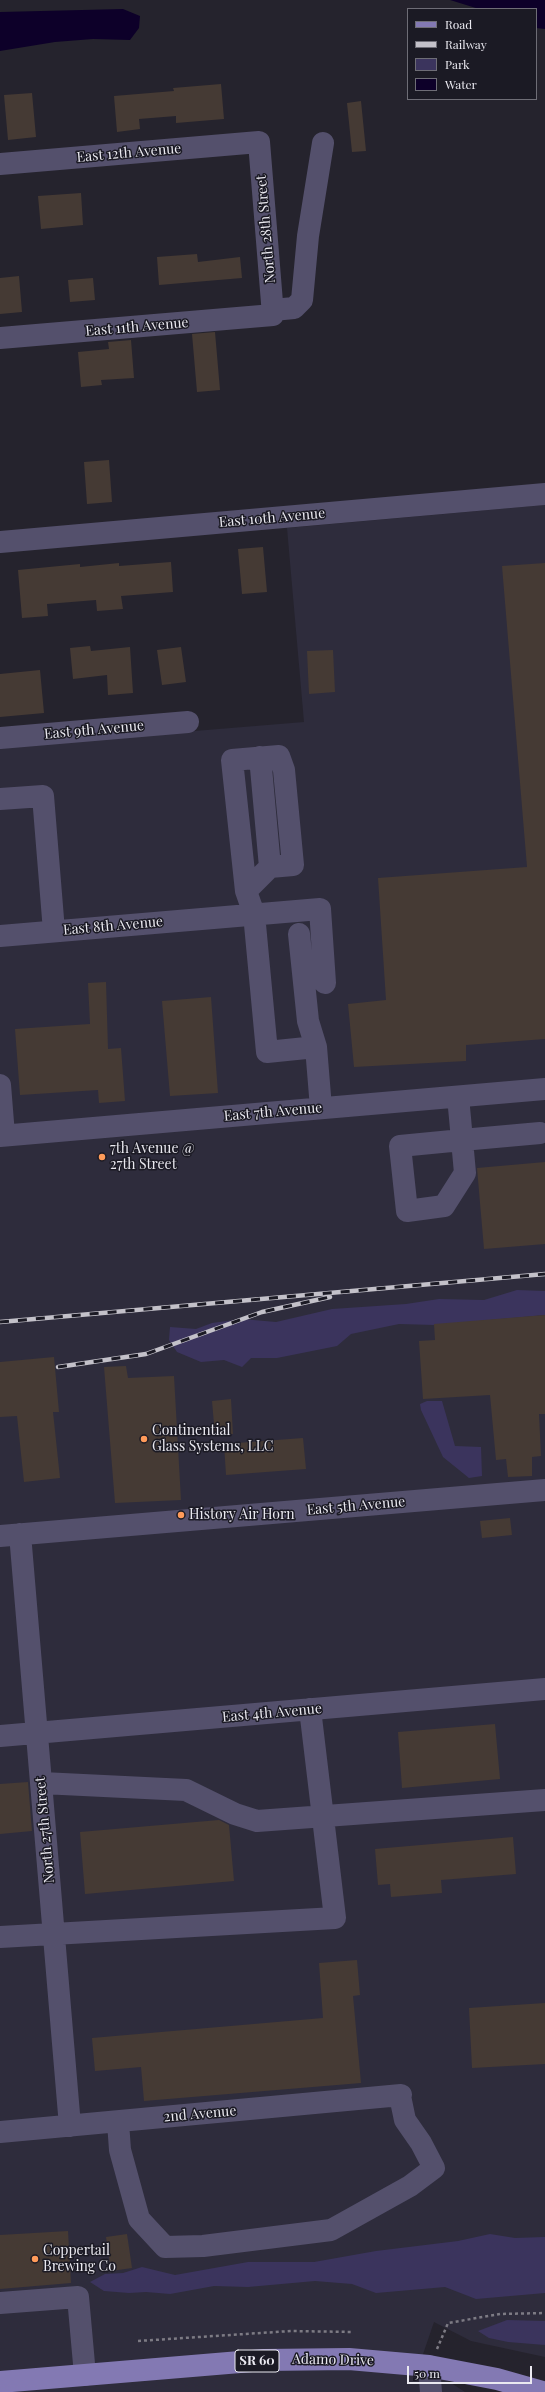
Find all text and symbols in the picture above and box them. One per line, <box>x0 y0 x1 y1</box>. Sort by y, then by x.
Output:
legend <box>407 8 537 100</box>
text: Road <box>445 16 472 32</box>
text: Railway <box>445 36 487 52</box>
text: Park <box>445 56 470 72</box>
text: Water <box>445 76 477 92</box>
street label: East 12th Avenue <box>76 140 182 166</box>
street label: North 28th Street <box>253 174 279 284</box>
street label: East 11th Avenue <box>85 314 189 340</box>
street label: East 10th Avenue <box>218 505 326 531</box>
street label: East 9th Avenue <box>43 717 145 743</box>
street label: East 8th Avenue <box>62 913 164 939</box>
street label: East 7th Avenue <box>223 1099 323 1125</box>
place label: 7th Avenue @ 27th Street <box>110 1141 194 1174</box>
marker: 7th Avenue @ 27th Street <box>97 1152 107 1162</box>
place label: Continential Glass Systems, LLC <box>152 1423 273 1456</box>
marker: Continential Glass Systems, LLC <box>139 1434 149 1444</box>
street label: East 5th Avenue <box>306 1493 406 1519</box>
place label: History Air Horn <box>189 1507 295 1523</box>
marker: History Air Horn <box>176 1510 186 1520</box>
street label: East 4th Avenue <box>221 1700 323 1726</box>
street label: North 27th Street <box>32 1776 58 1884</box>
street label: 2nd Avenue <box>163 2102 237 2126</box>
place label: Coppertail Brewing Co <box>43 2243 116 2276</box>
marker: Coppertail Brewing Co <box>30 2254 40 2264</box>
road number: SR 60 <box>235 2350 279 2372</box>
street label: Adamo Drive <box>292 2351 374 2369</box>
scale bar <box>409 2358 534 2384</box>
text: 50 m <box>414 2365 440 2381</box>

